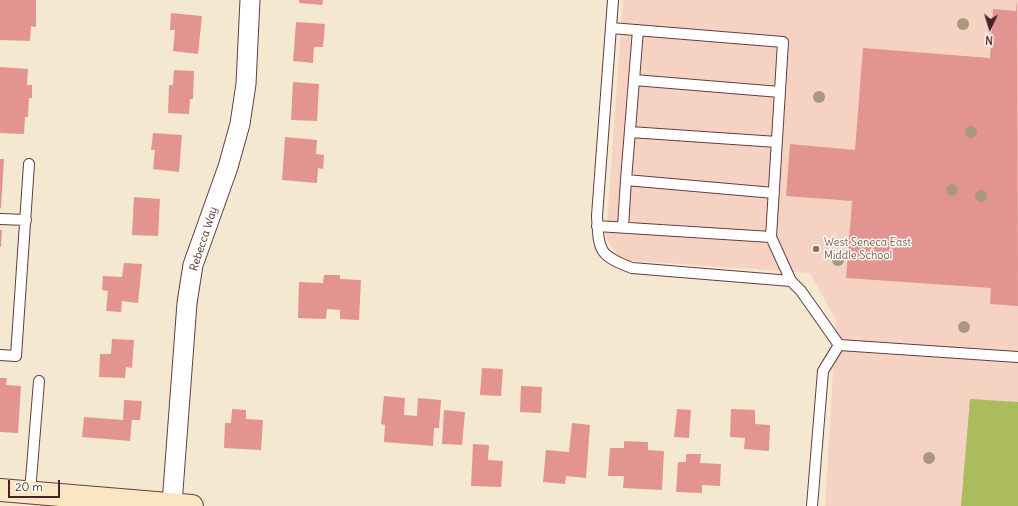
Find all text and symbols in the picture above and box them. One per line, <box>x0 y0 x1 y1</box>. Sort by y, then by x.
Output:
north arrow <box>970 8 1010 48</box>
text: N <box>985 33 993 47</box>
street label: Rebecca Way <box>187 205 221 273</box>
place label: West Seneca East Middle School <box>824 236 911 262</box>
marker: West Seneca East Middle School <box>811 244 821 254</box>
scale bar <box>10 472 62 498</box>
text: 20 m <box>15 479 43 494</box>

